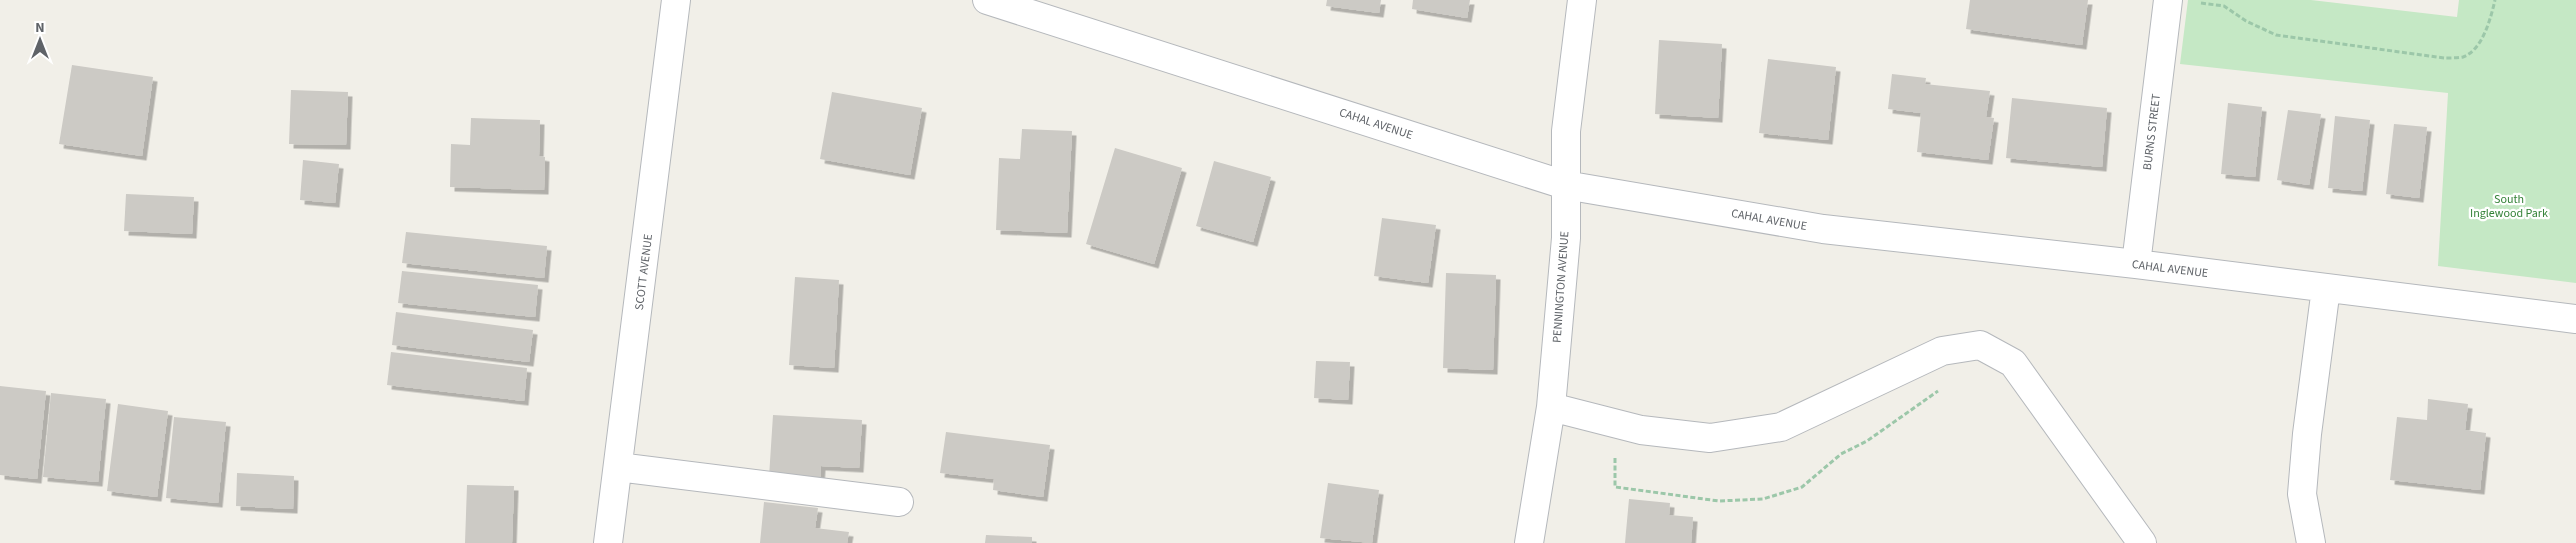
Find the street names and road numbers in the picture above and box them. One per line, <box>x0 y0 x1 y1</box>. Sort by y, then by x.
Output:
street label: BURNS STREET <box>2139 92 2165 171</box>
street label: CAHAL AVENUE <box>1337 104 1415 144</box>
street label: CAHAL AVENUE <box>1730 205 1808 235</box>
street label: PENNINGTON AVENUE <box>1549 231 1573 343</box>
street label: SCOTT AVENUE <box>631 233 657 311</box>
street label: CAHAL AVENUE <box>2131 256 2209 282</box>

